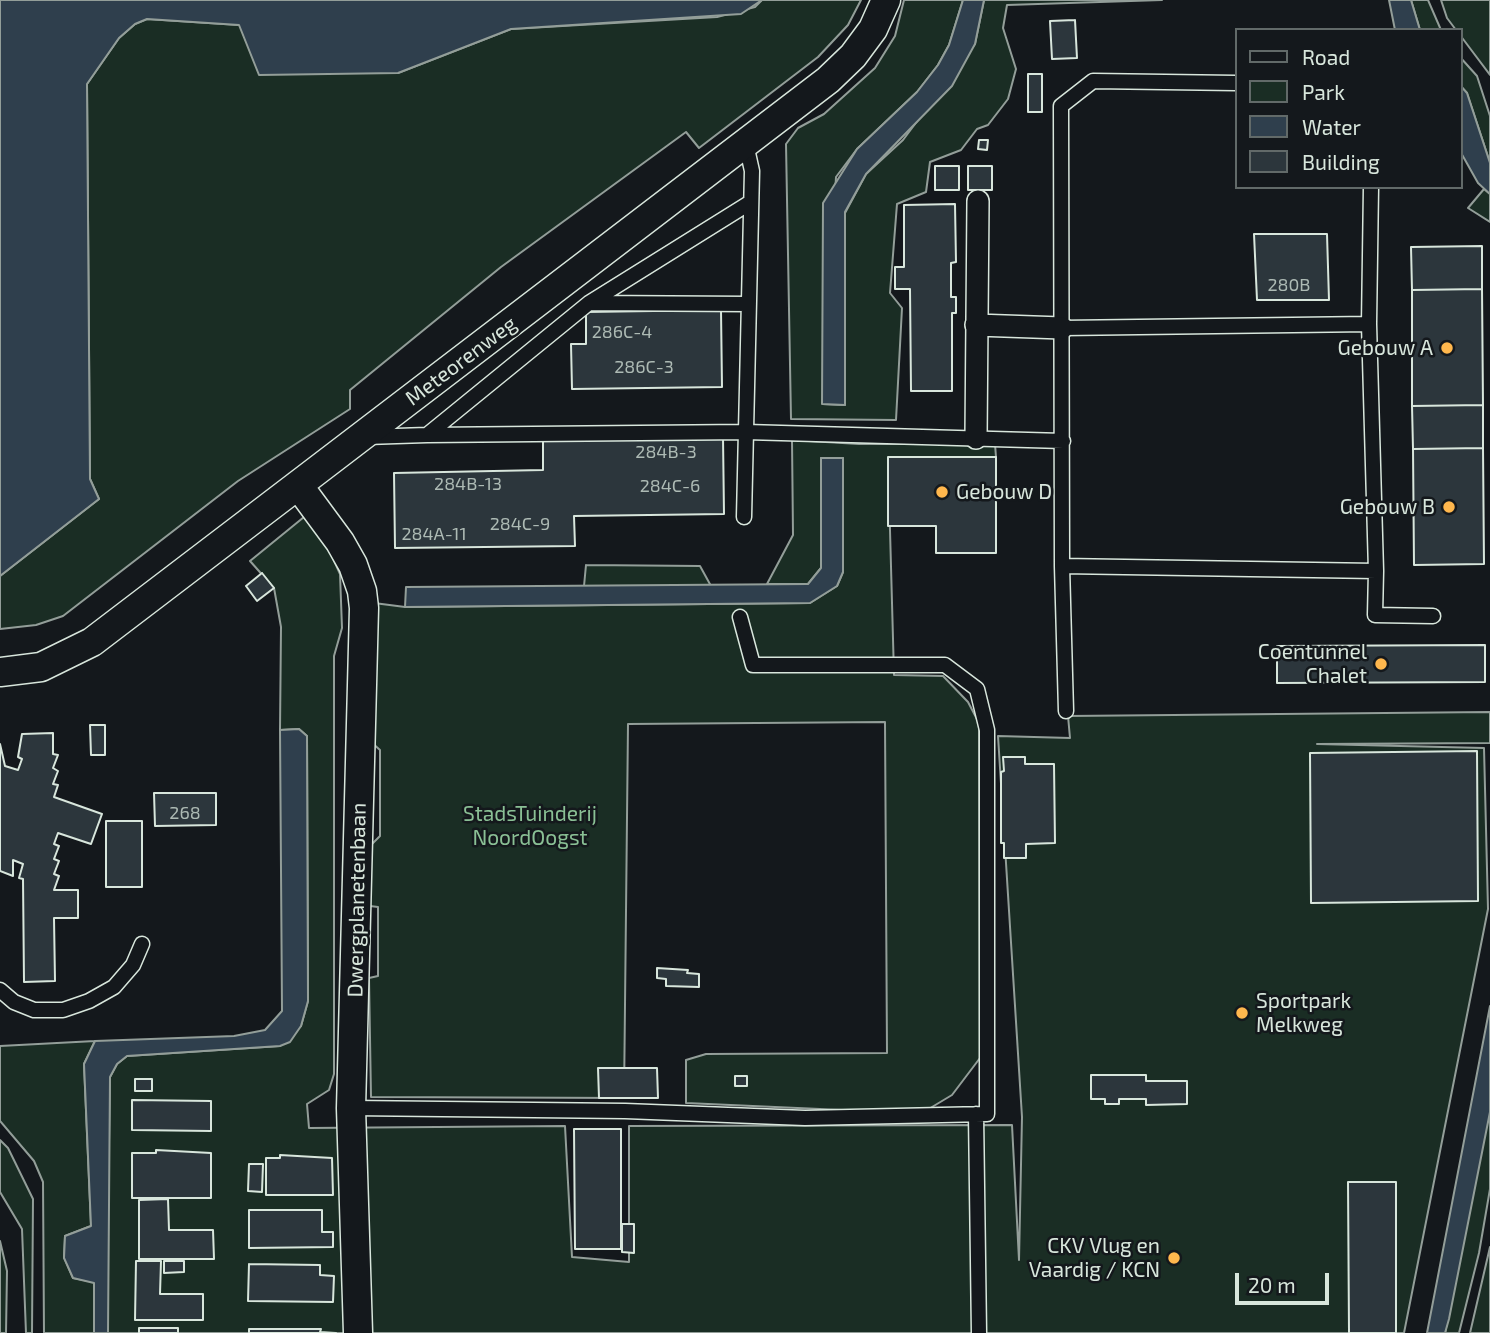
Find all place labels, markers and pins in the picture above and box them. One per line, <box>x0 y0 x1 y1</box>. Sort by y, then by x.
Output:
place label: Gebouw A <box>1338 335 1433 361</box>
marker: Gebouw A <box>1439 340 1455 356</box>
place label: Gebouw D <box>956 479 1052 505</box>
marker: Gebouw D <box>934 484 950 500</box>
place label: Gebouw B <box>1340 494 1435 520</box>
marker: Gebouw B <box>1441 499 1457 515</box>
place label: Coentunnel Chalet <box>1258 639 1367 689</box>
marker: Coentunnel Chalet <box>1373 656 1389 672</box>
place label: Sportpark Melkweg <box>1256 988 1351 1038</box>
marker: Sportpark Melkweg <box>1234 1005 1250 1021</box>
place label: CKV Vlug en Vaardig / KCN <box>1029 1233 1160 1283</box>
marker: CKV Vlug en Vaardig / KCN <box>1166 1250 1182 1266</box>

